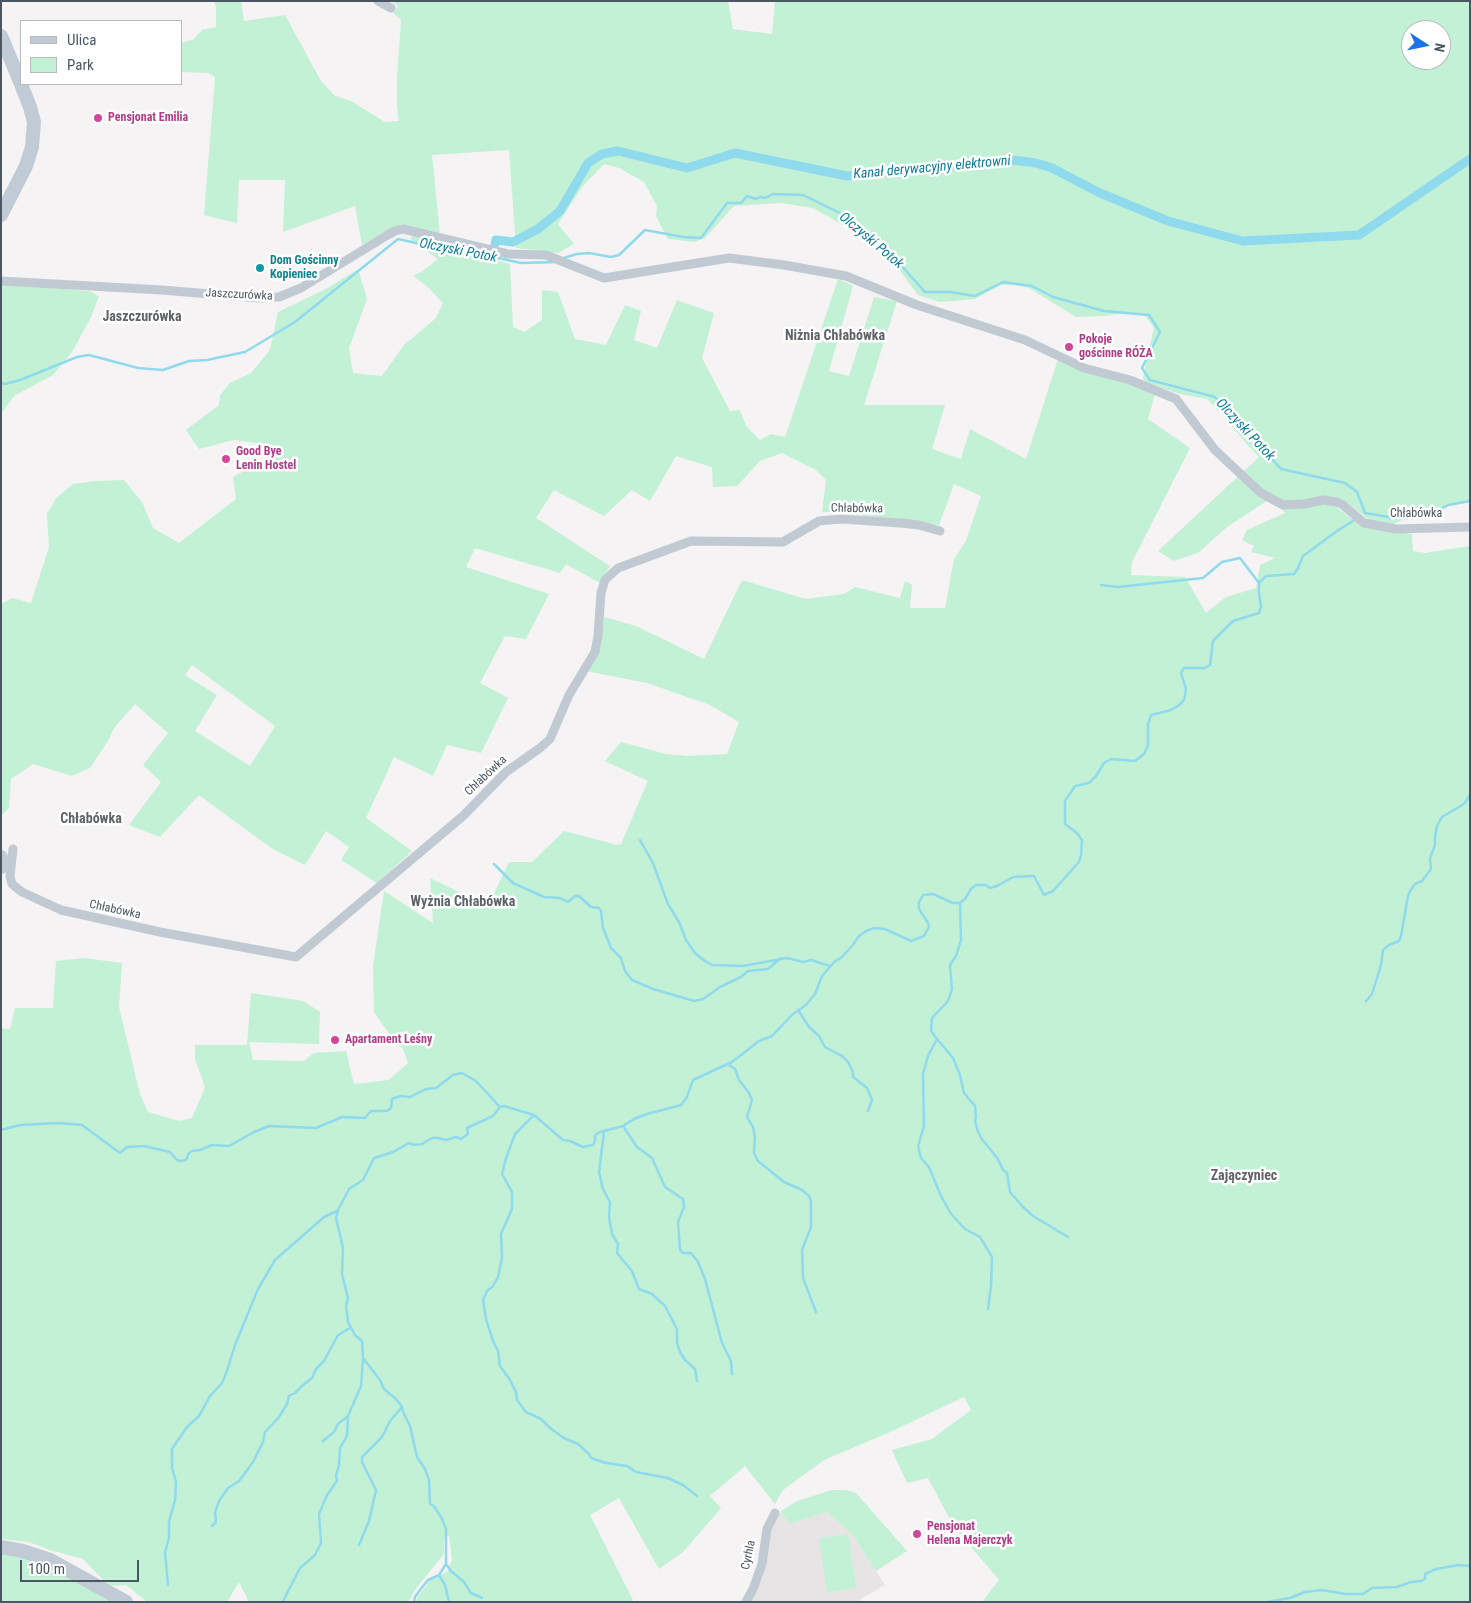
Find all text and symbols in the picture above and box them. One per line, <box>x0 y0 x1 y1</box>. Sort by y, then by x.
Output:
legend <box>20 20 182 85</box>
north arrow <box>1401 20 1451 70</box>
text: Ulica <box>67 31 96 49</box>
text: N <box>1431 42 1448 53</box>
text: Park <box>67 56 94 74</box>
place label: Pensjonat Emilia <box>108 111 188 125</box>
marker: Pensjonat Emilia <box>92 112 104 124</box>
water label: Kanał derywacyjny elektrowni <box>853 153 1011 183</box>
water label: Olczyski Potok <box>835 209 907 273</box>
water label: Olczyski Potok <box>418 235 498 267</box>
place label: Dom Gościnny Kopieniec <box>270 254 339 282</box>
marker: Dom Gościnny Kopieniec <box>254 262 266 274</box>
street label: Jaszczurówka <box>205 286 273 304</box>
district label: Jaszczurówka <box>102 309 182 325</box>
district label: Niżnia Chłabówka <box>785 328 885 344</box>
place label: Pokoje gościnne RÓŻA <box>1079 333 1153 361</box>
marker: Pokoje gościnne RÓŻA <box>1063 341 1075 353</box>
water label: Olczyski Potok <box>1212 395 1278 465</box>
place label: Good Bye Lenin Hostel <box>236 445 296 473</box>
marker: Good Bye Lenin Hostel <box>220 453 232 465</box>
street label: Chłabówka <box>831 501 883 517</box>
street label: Chłabówka <box>1390 507 1442 521</box>
street label: Chłabówka <box>462 753 510 799</box>
district label: Chłabówka <box>60 811 122 827</box>
district label: Wyżnia Chłabówka <box>411 894 515 910</box>
street label: Chłabówka <box>88 898 142 922</box>
place label: Apartament Leśny <box>345 1033 432 1047</box>
marker: Apartament Leśny <box>329 1034 341 1046</box>
district label: Zajączyniec <box>1211 1168 1277 1184</box>
place label: Pensjonat Helena Majerczyk <box>927 1520 1013 1548</box>
marker: Pensjonat Helena Majerczyk <box>911 1528 923 1540</box>
street label: Cyrhla <box>739 1539 759 1571</box>
scale bar <box>22 1550 141 1582</box>
text: 100 m <box>28 1560 65 1578</box>

